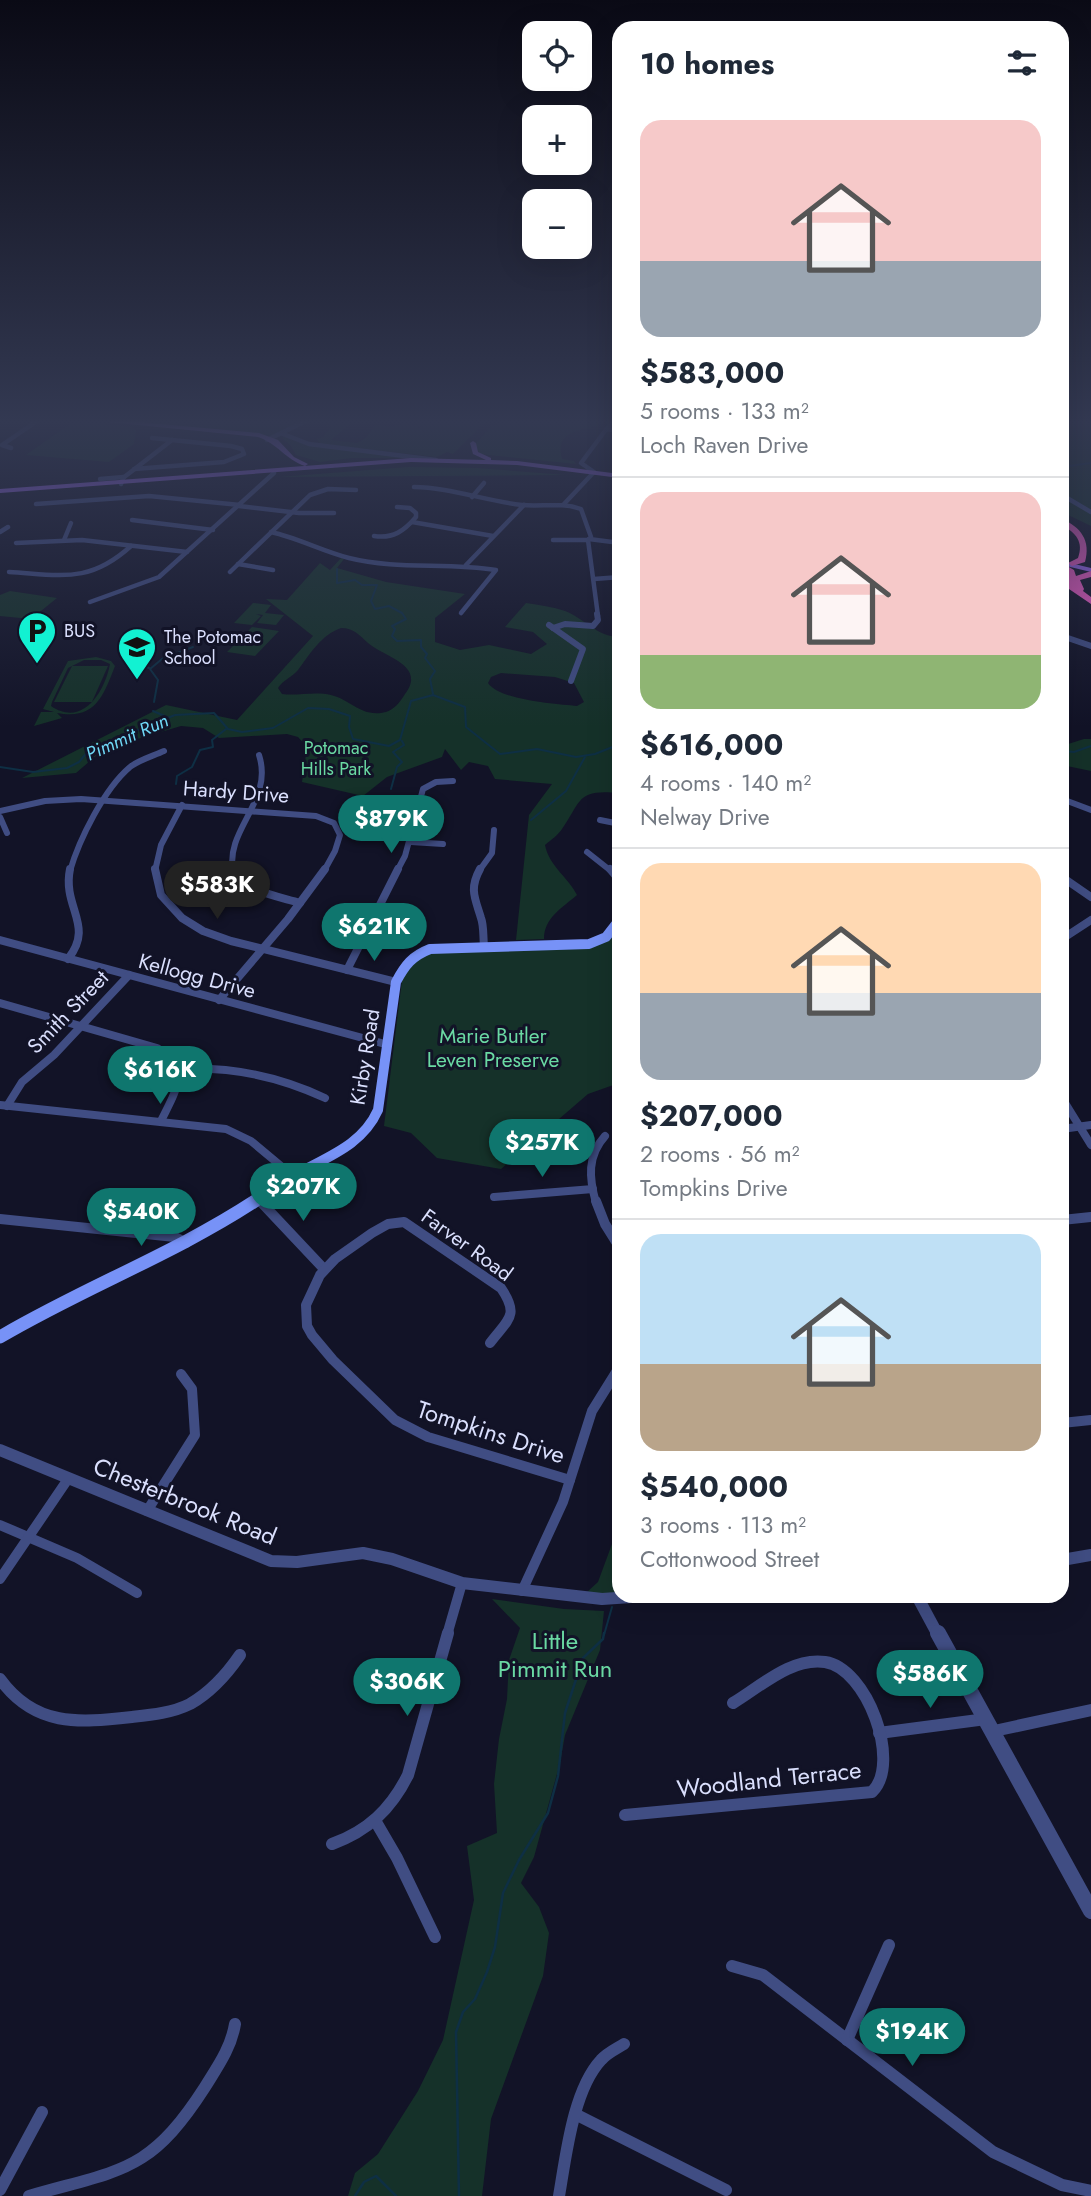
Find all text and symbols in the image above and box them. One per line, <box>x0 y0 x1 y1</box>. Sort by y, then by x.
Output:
map controls <box>522 21 592 259</box>
button: locate <box>522 21 592 91</box>
text: 10 homes <box>640 42 774 85</box>
icon: filters <box>1003 44 1041 82</box>
button: + <box>522 105 592 175</box>
icon: home <box>778 165 904 291</box>
button: − <box>522 189 592 259</box>
text: $583,000 <box>640 351 784 394</box>
text: 5 rooms · 133 m² <box>640 394 809 428</box>
text: Loch Raven Drive <box>640 428 808 462</box>
icon: home <box>778 537 904 663</box>
parking icon: BUS <box>16 610 58 665</box>
place label: BUS <box>64 618 95 644</box>
place label: The Potomac School <box>164 624 261 671</box>
school or university icon: The Potomac School <box>116 626 158 681</box>
water label: Pimmit Run <box>81 707 173 767</box>
text: $616,000 <box>640 723 783 766</box>
park label: Potomac Hills Park <box>301 735 371 782</box>
text: 4 rooms · 140 m² <box>640 766 811 800</box>
street label: Hardy Drive <box>182 773 290 811</box>
pin: $879K <box>342 796 440 855</box>
text: Nelway Drive <box>640 800 770 834</box>
text: $879K <box>354 801 428 835</box>
pin: $583K <box>168 862 266 921</box>
text: $583K <box>180 867 254 901</box>
pin: $621K <box>325 904 423 963</box>
icon: home <box>778 908 904 1034</box>
text: $621K <box>338 909 410 943</box>
street label: Kellogg Drive <box>135 946 259 1006</box>
street label: Smith Street <box>20 964 116 1060</box>
street label: Kirby Road <box>343 1007 387 1107</box>
park label: Marie Butler Leven Preserve <box>427 1021 560 1075</box>
pin: $616K <box>111 1046 209 1106</box>
text: $616K <box>124 1052 196 1086</box>
text: $207,000 <box>640 1094 783 1137</box>
pin: $257K <box>493 1120 591 1179</box>
text: $257K <box>505 1125 579 1159</box>
text: 2 rooms · 56 m² <box>640 1137 800 1171</box>
pin: $207K <box>254 1164 352 1223</box>
text: $207K <box>266 1169 340 1203</box>
text: Tompkins Drive <box>640 1171 787 1205</box>
pin: $540K <box>92 1188 190 1248</box>
text: $540K <box>103 1194 179 1228</box>
street label: Farver Road <box>415 1202 519 1288</box>
icon: home <box>778 1279 904 1405</box>
street label: Tompkins Drive <box>412 1392 570 1472</box>
street label: Chesterbrook Road <box>88 1448 282 1554</box>
text: $540,000 <box>640 1465 788 1508</box>
text: 3 rooms · 113 m² <box>640 1508 806 1542</box>
text: Cottonwood Street <box>640 1542 819 1576</box>
park label: Little Pimmit Run <box>498 1623 612 1686</box>
pin: $586K <box>881 1650 979 1710</box>
text: $586K <box>892 1656 968 1690</box>
pin: $306K <box>358 1658 456 1718</box>
text: $306K <box>369 1664 445 1698</box>
street label: Woodland Terrace <box>675 1752 863 1806</box>
pin: $194K <box>863 2008 961 2068</box>
text: $194K <box>875 2014 949 2048</box>

